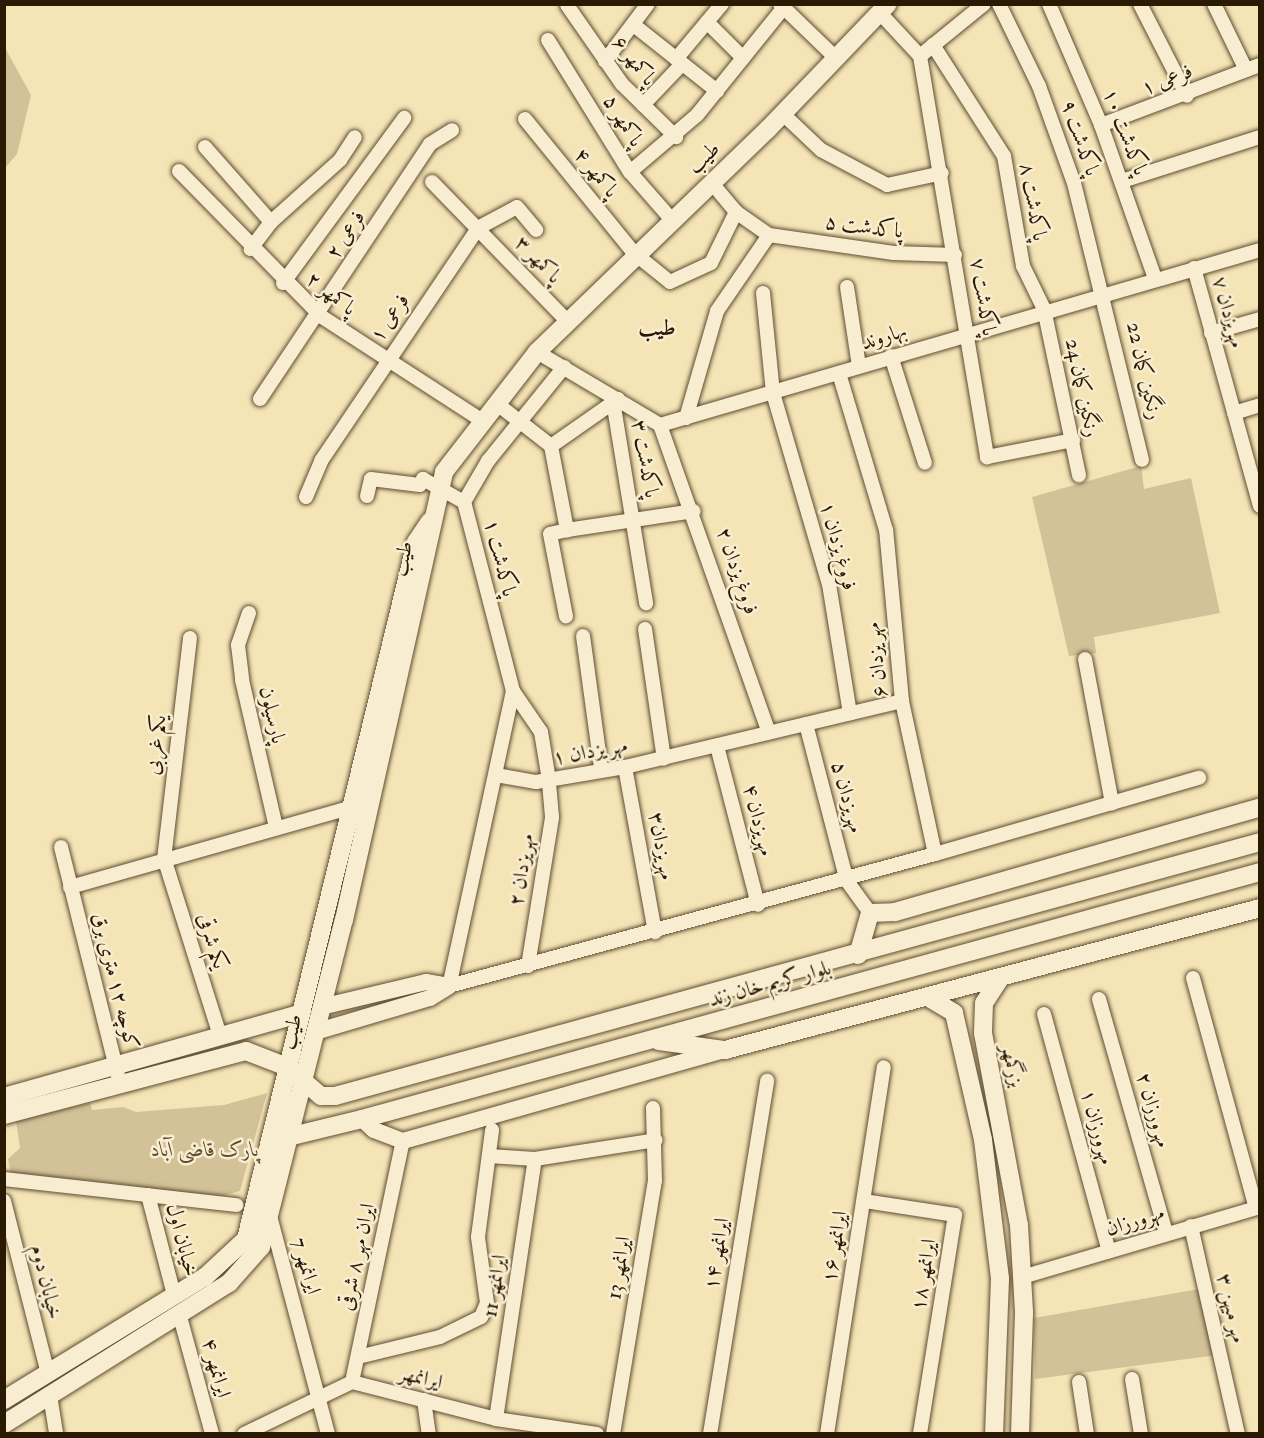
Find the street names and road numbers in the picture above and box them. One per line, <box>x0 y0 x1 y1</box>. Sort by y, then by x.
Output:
street label: پاکمهر ۶ <box>607 31 661 91</box>
street label: فرعی ۱ <box>1138 59 1196 101</box>
street label: پاکدشت ۱۰ <box>1097 85 1153 179</box>
street label: پاکمهر ۵ <box>597 90 649 152</box>
street label: پاکدشت ۹ <box>1055 97 1105 179</box>
street label: طیب <box>682 137 726 179</box>
street label: پاکمهر ۴ <box>568 143 624 203</box>
street label: پاکدشت ۸ <box>1014 161 1052 243</box>
street label: فرعی ۲ <box>321 206 371 264</box>
street label: پاکدشت ۵ <box>823 210 905 244</box>
street label: پاکمهر ۳ <box>509 231 567 289</box>
street label: پاکدشت ۷ <box>964 256 1002 338</box>
street label: پاکمهر ۲ <box>301 267 361 321</box>
street label: مهریزدان ۷ <box>1206 274 1250 350</box>
street label: فرعی ۱ <box>365 289 415 347</box>
street label: بهاروند <box>858 318 910 356</box>
street label: رنگین کمان 22 <box>1121 320 1167 422</box>
street label: رنگین کمان 24 <box>1059 336 1105 440</box>
street label: پاکدشت ۳ <box>626 418 664 500</box>
street label: فروغ یزدان ۱ <box>814 499 862 593</box>
street label: پاکدشت ۱ <box>478 517 522 599</box>
street label: فروغ یزدان ۲ <box>710 524 764 618</box>
street label: طیب <box>387 539 419 579</box>
street label: مهر یزدان ۶ <box>861 621 893 699</box>
street label: پارسیلون <box>253 684 291 746</box>
street label: یکم غربی <box>140 714 172 776</box>
street label: مهر یزدان ۱ <box>551 733 629 771</box>
street label: مهریزدان ۵ <box>825 759 869 835</box>
street label: مهریزدان ۴ <box>737 782 779 858</box>
street label: مهریزدان۳ <box>643 810 679 882</box>
street label: مهریزدان ۲ <box>504 832 540 908</box>
street label: کوچه ۱۲ متری برق <box>86 910 144 1052</box>
street label: یکم شرقی <box>192 910 232 972</box>
street label: بلوار کریم خان زند <box>706 956 834 1012</box>
street label: طیب <box>276 1012 308 1052</box>
street label: بزرگمهر <box>995 1042 1029 1090</box>
street label: مهرورزان ۲ <box>1130 1070 1176 1150</box>
street label: مهرورزان ۱ <box>1075 1087 1119 1167</box>
street label: مهرورزان <box>1103 1200 1167 1242</box>
street label: خیابان اول <box>160 1201 204 1279</box>
street label: ایران مهر ٨ شرقی <box>333 1201 381 1313</box>
street label: ایرانمهر ۱۶ <box>817 1209 853 1285</box>
street label: ایرانمهر ۱۴ <box>699 1216 735 1292</box>
street label: ایرانمهر 7 <box>286 1235 326 1297</box>
street label: ایرانمهر 13 <box>602 1235 636 1301</box>
street label: ایرانمهر ۱۸ <box>906 1237 942 1313</box>
street label: خیابان دوم <box>25 1242 67 1322</box>
street label: ایرانمهر 11 <box>478 1253 512 1319</box>
street label: مهر میهن ۳ <box>1211 1271 1251 1345</box>
street label: ایرانمهر ۴ <box>196 1336 236 1400</box>
street label: ایرانمهر <box>397 1360 445 1396</box>

